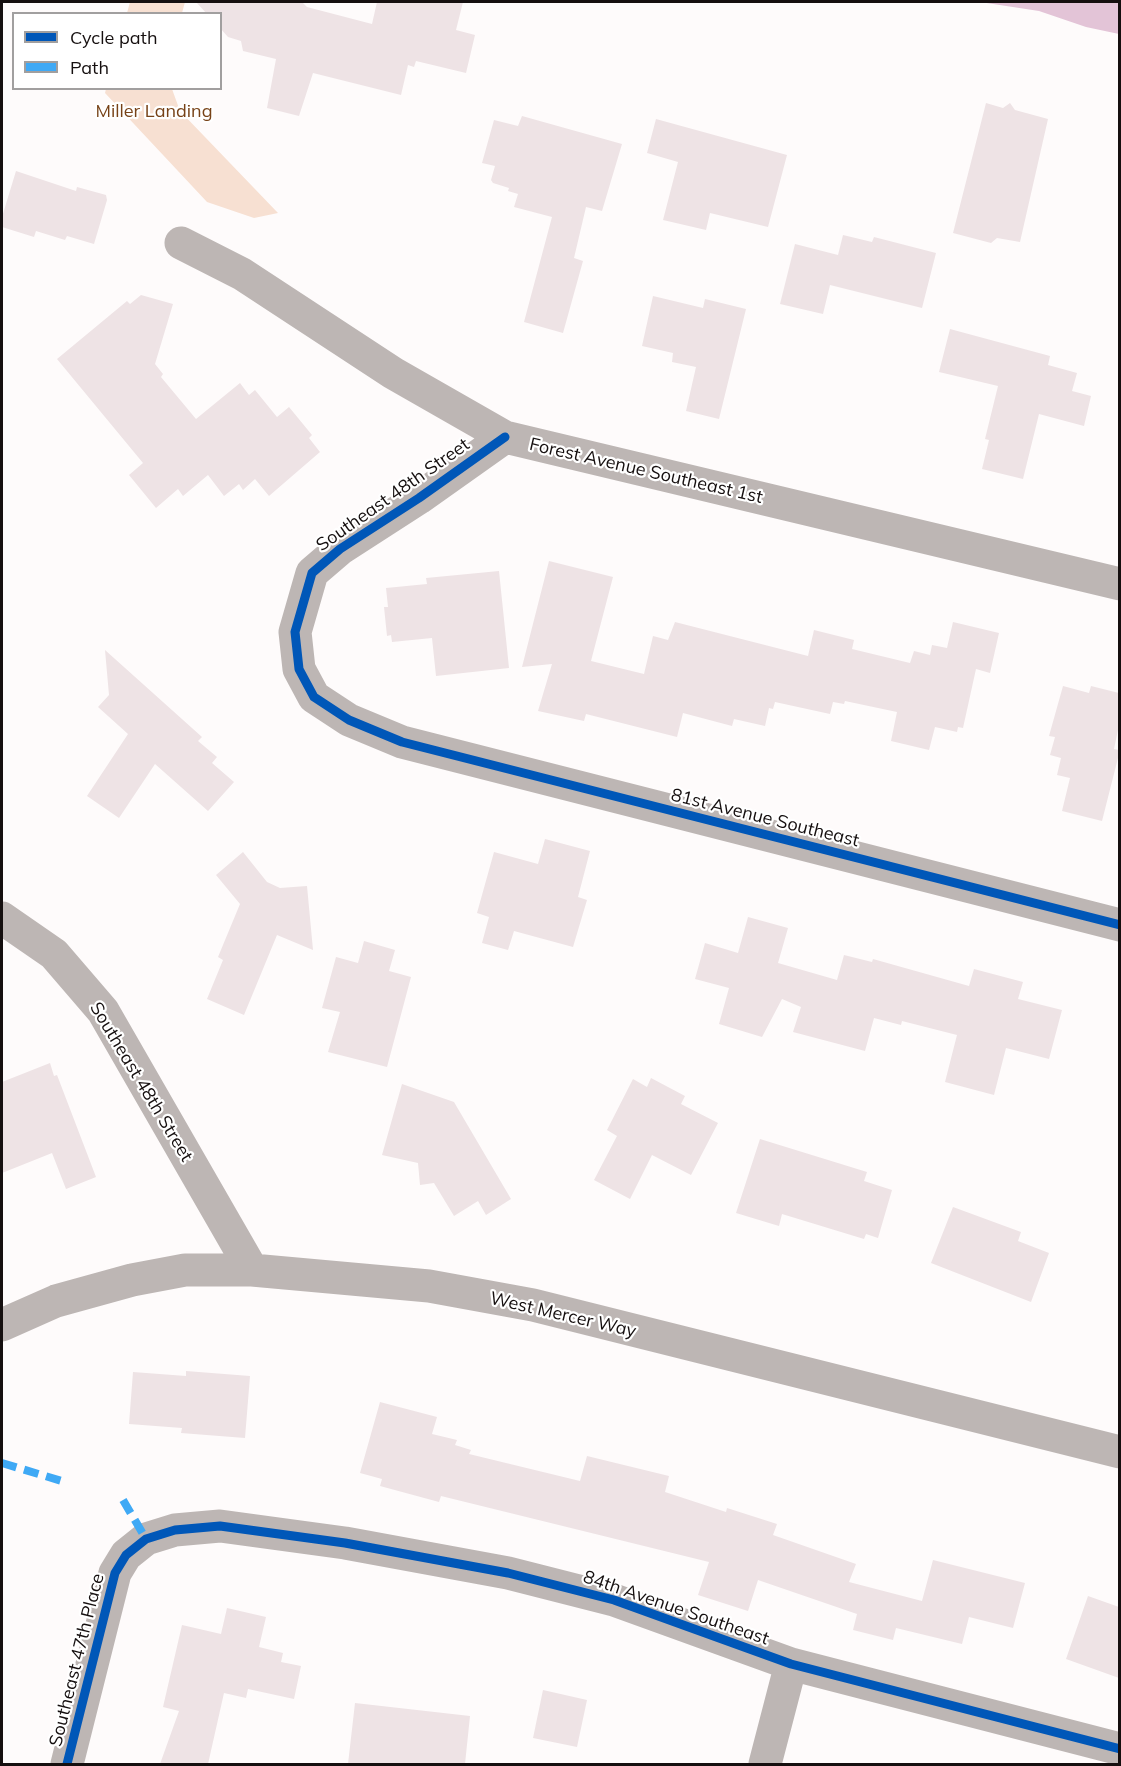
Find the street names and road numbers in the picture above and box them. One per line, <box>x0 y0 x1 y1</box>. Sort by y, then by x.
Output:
street label: Southeast 48th Street <box>312 434 474 556</box>
street label: Forest Avenue Southeast 1st <box>527 434 765 508</box>
street label: 81st Avenue Southeast <box>669 784 861 852</box>
street label: Southeast 48th Street <box>85 998 197 1166</box>
street label: West Mercer Way <box>488 1288 638 1342</box>
street label: 84th Avenue Southeast <box>580 1566 772 1650</box>
street label: Southeast 47th Place <box>45 1571 109 1749</box>

